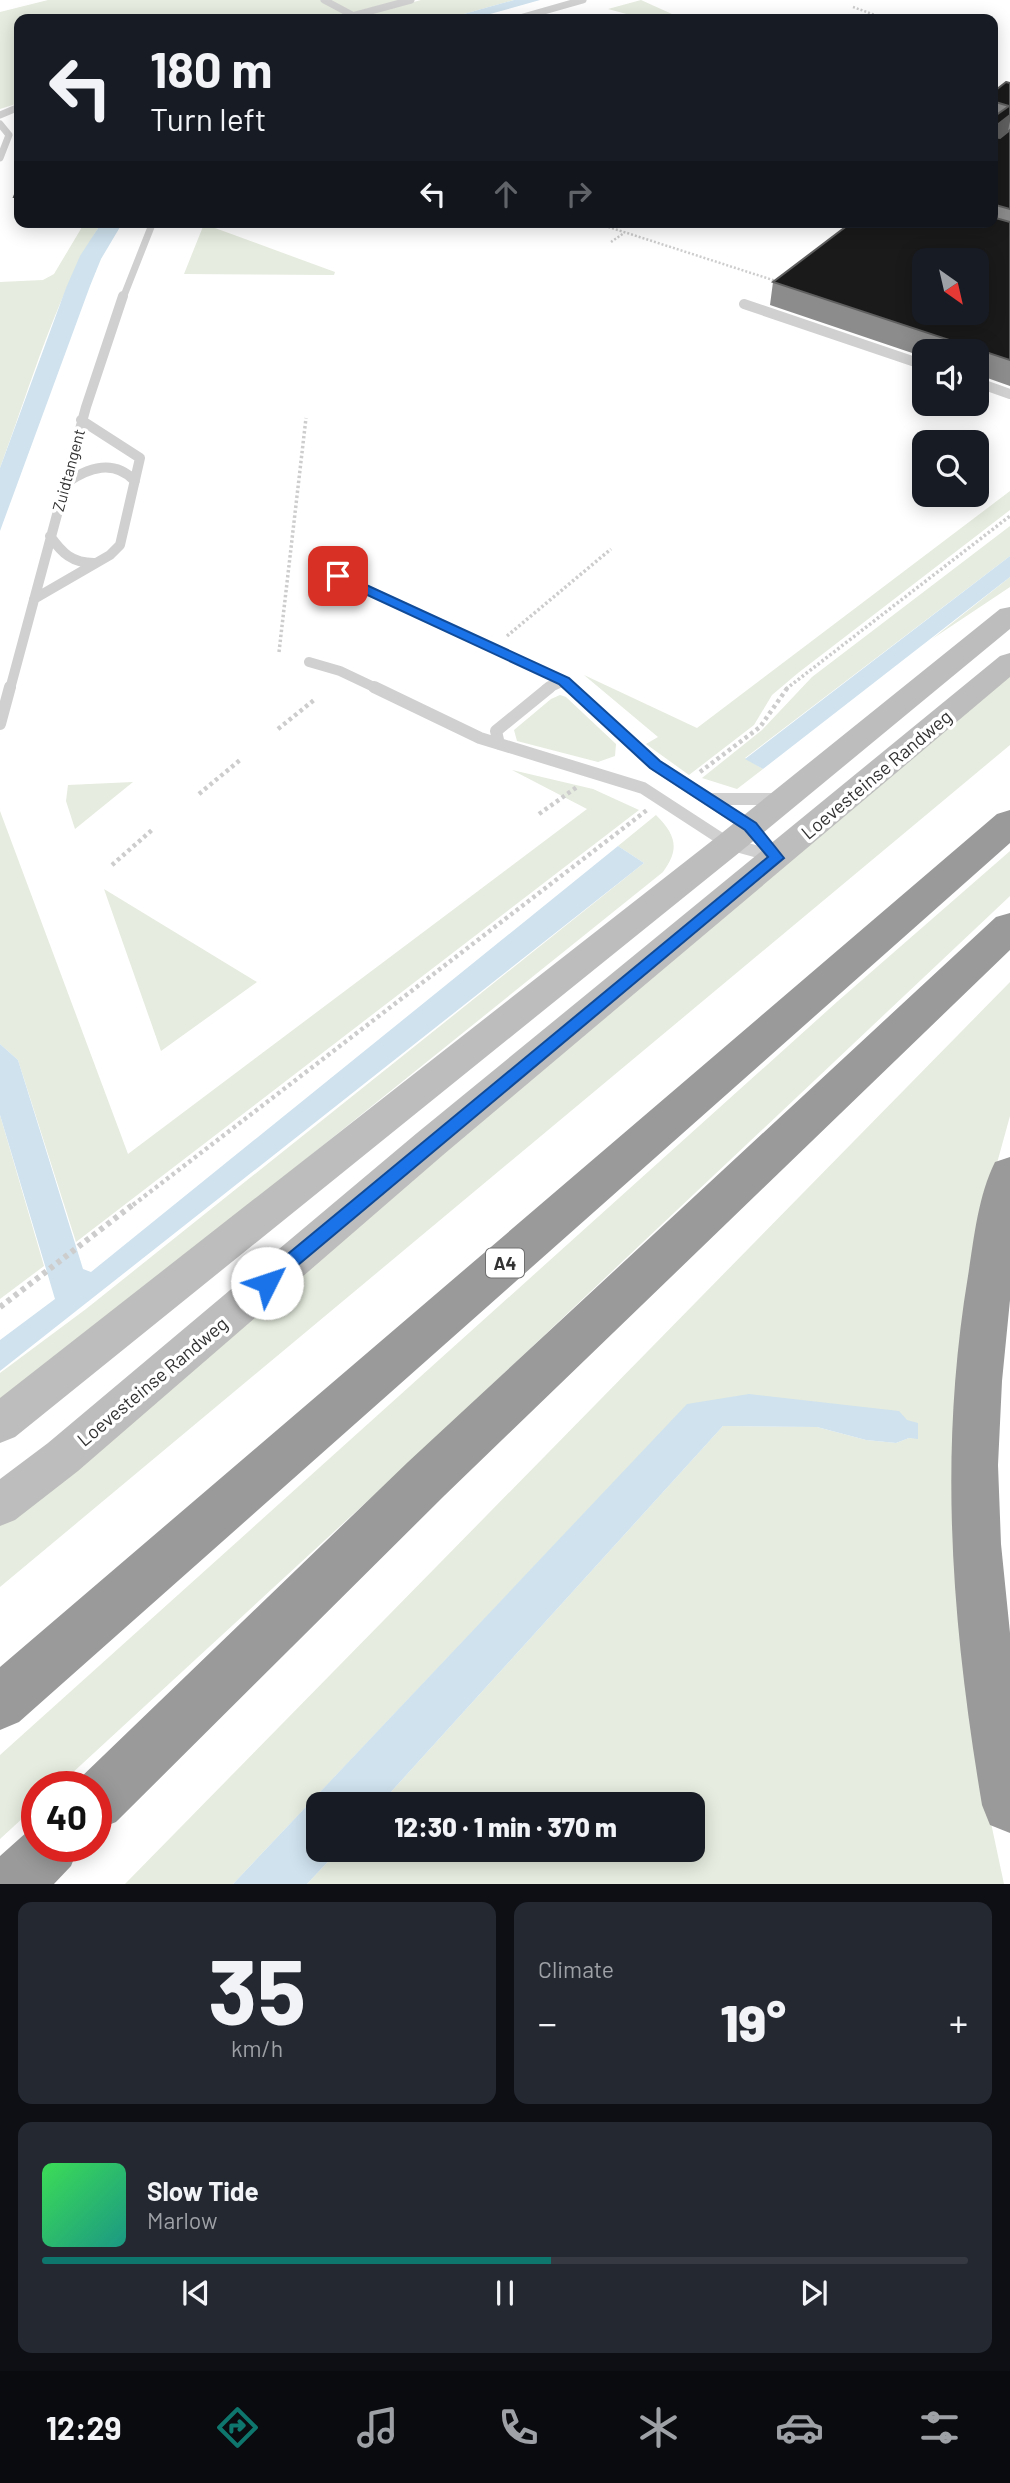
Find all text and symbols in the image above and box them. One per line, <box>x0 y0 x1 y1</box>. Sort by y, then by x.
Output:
text: 180 m <box>150 39 273 98</box>
icon: left <box>35 42 126 133</box>
text: Turn left <box>150 99 267 137</box>
icon: left <box>414 175 452 213</box>
icon: ahead <box>487 175 525 213</box>
icon: right <box>560 175 598 213</box>
north arrow <box>912 248 989 326</box>
map controls <box>912 248 989 507</box>
button: sound <box>912 339 989 416</box>
street label: Zuidtangent <box>48 427 88 513</box>
button: search <box>912 430 989 507</box>
pin <box>308 546 368 606</box>
icon: arrive <box>319 557 357 595</box>
street label: Loevesteinse Randweg <box>796 704 956 844</box>
position arrow <box>230 1246 304 1320</box>
road number: A4 <box>486 1248 524 1278</box>
street label: Loevesteinse Randweg <box>72 1311 232 1451</box>
speed limit sign: 40 <box>21 1771 112 1862</box>
text: 12:30 · 1 min · 370 m <box>394 1811 617 1842</box>
text: 35 <box>208 1934 306 2043</box>
text: Climate <box>538 1955 614 1983</box>
text: 19° <box>720 1990 786 2052</box>
text: − <box>538 1999 557 2045</box>
text: + <box>949 1999 968 2045</box>
text: km/h <box>231 2034 283 2062</box>
text: Slow Tide <box>147 2175 259 2206</box>
text: Marlow <box>147 2206 218 2234</box>
icon: previous <box>177 2274 215 2312</box>
icon: pause <box>486 2274 524 2312</box>
icon: next <box>795 2274 833 2312</box>
icon: directions <box>213 2403 262 2452</box>
icon: music <box>353 2403 402 2452</box>
icon: phone <box>494 2403 543 2452</box>
icon: climate <box>634 2403 683 2452</box>
icon: car <box>775 2403 824 2452</box>
icon: filters <box>915 2403 964 2452</box>
text: 12:29 <box>46 2408 122 2446</box>

